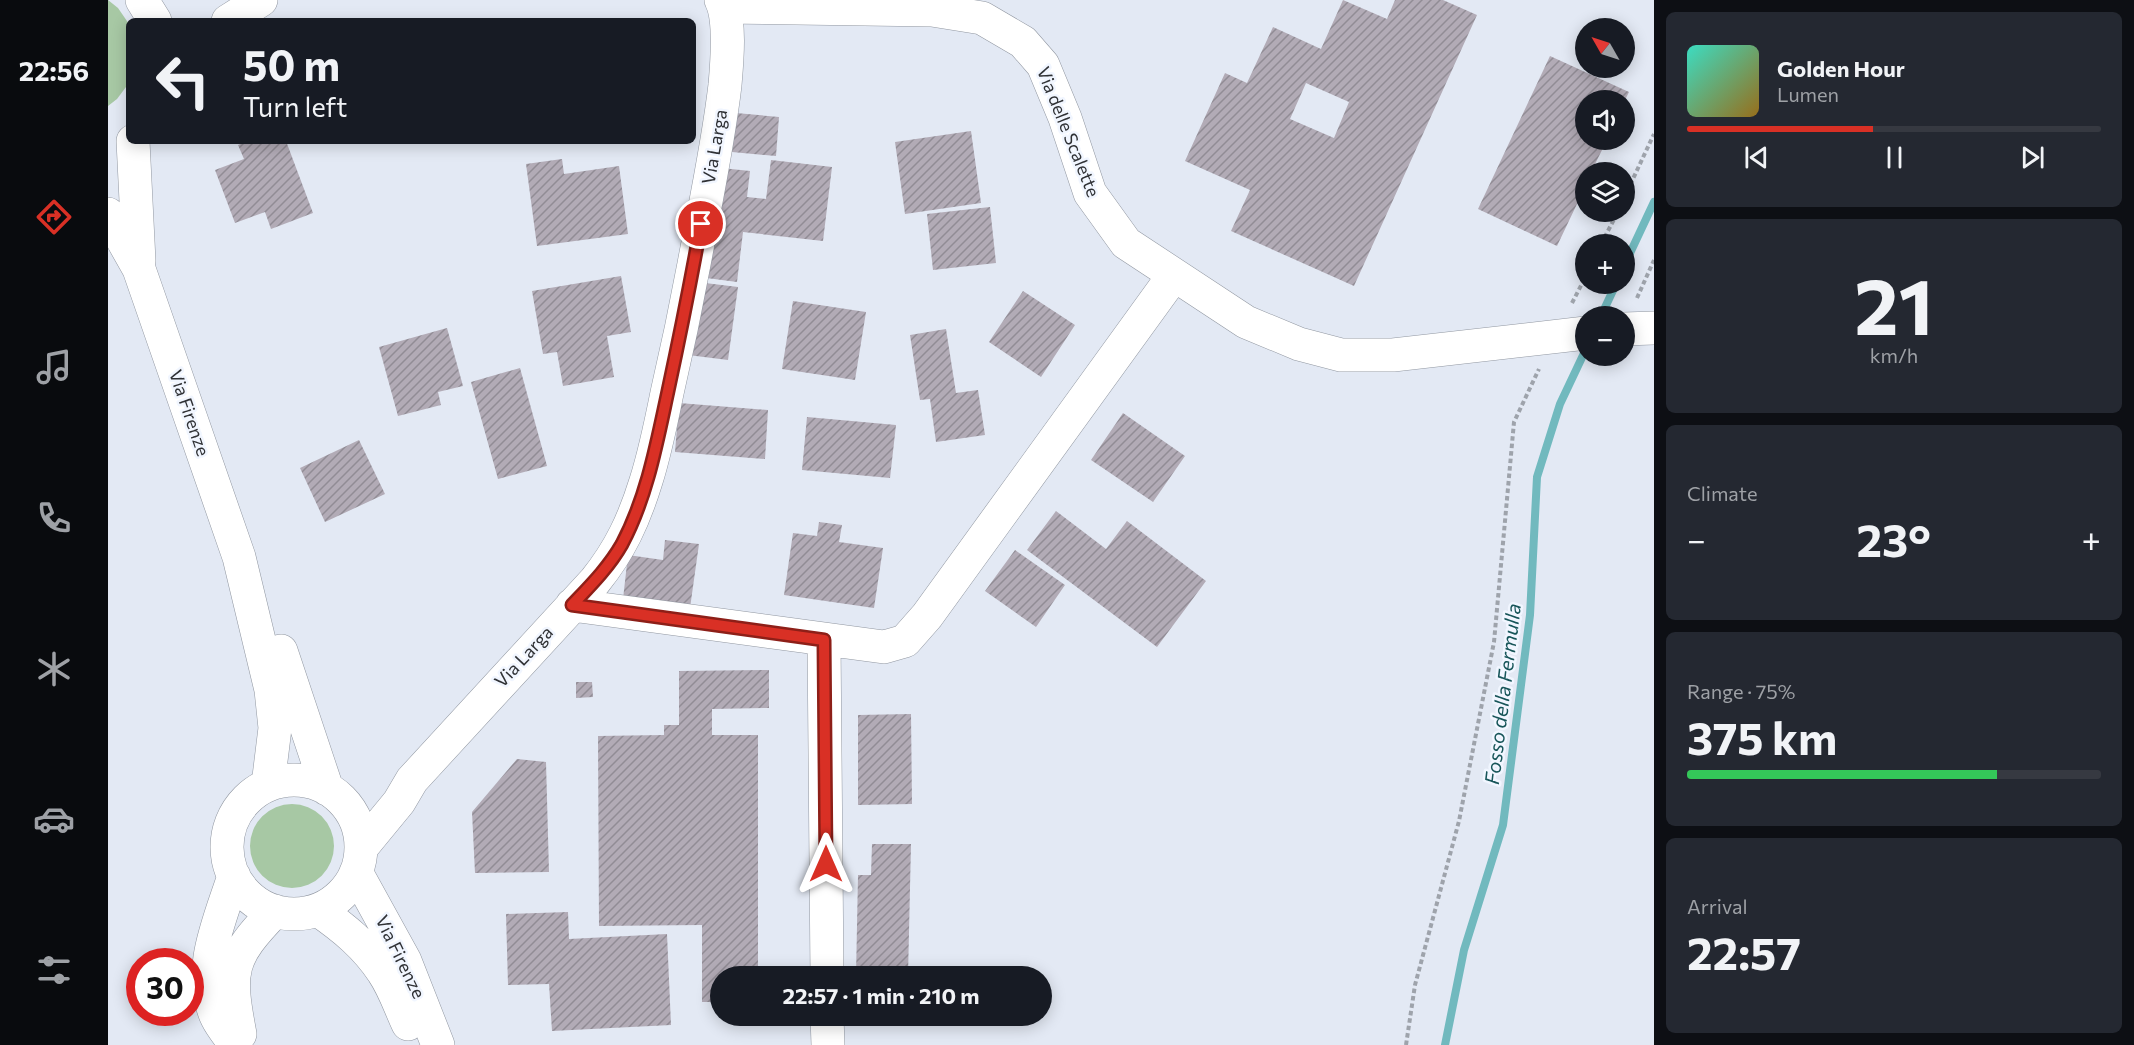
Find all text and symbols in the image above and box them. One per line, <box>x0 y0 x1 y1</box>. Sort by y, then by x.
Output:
north arrow <box>1575 18 1635 78</box>
map controls <box>1575 18 1635 366</box>
text: 50 m <box>243 38 340 90</box>
icon: left <box>144 42 222 120</box>
text: 22:56 <box>19 54 89 87</box>
text: Golden Hour <box>1777 55 1905 82</box>
street label: Via delle Scalette <box>1033 63 1105 200</box>
text: Lumen <box>1777 82 1839 106</box>
text: Turn left <box>243 90 347 123</box>
button: sound <box>1575 90 1635 150</box>
street label: Via Larga <box>697 108 731 186</box>
icon: previous <box>1740 141 1773 174</box>
icon: pause <box>1878 141 1911 174</box>
icon: next <box>2016 141 2049 174</box>
button: layers <box>1575 162 1635 222</box>
icon: directions <box>33 196 75 238</box>
pin <box>675 198 726 249</box>
icon: arrive <box>684 207 717 240</box>
button: + <box>1575 234 1635 294</box>
text: 21 <box>1854 256 1934 351</box>
button: − <box>1575 306 1635 366</box>
text: km/h <box>1870 343 1918 367</box>
icon: music <box>33 346 75 388</box>
street label: Via Firenze <box>165 367 215 459</box>
text: Climate <box>1687 481 1757 505</box>
icon: phone <box>33 497 75 539</box>
text: 23° <box>1857 511 1931 566</box>
text: − <box>1687 518 1706 559</box>
text: + <box>2082 518 2101 559</box>
water label: Fosso della Fermulla <box>1479 602 1525 786</box>
street label: Via Larga <box>489 621 557 692</box>
icon: climate <box>33 648 75 690</box>
text: Range · 75% <box>1687 679 1795 703</box>
text: 375 km <box>1687 709 1837 764</box>
icon: car <box>33 798 75 840</box>
position arrow <box>794 832 858 896</box>
text: Arrival <box>1687 894 1748 918</box>
street label: Via Firenze <box>371 911 430 1002</box>
text: 22:57 <box>1687 924 1801 979</box>
speed limit sign: 30 <box>126 948 204 1026</box>
icon: filters <box>33 949 75 991</box>
text: 22:57 · 1 min · 210 m <box>783 982 979 1009</box>

